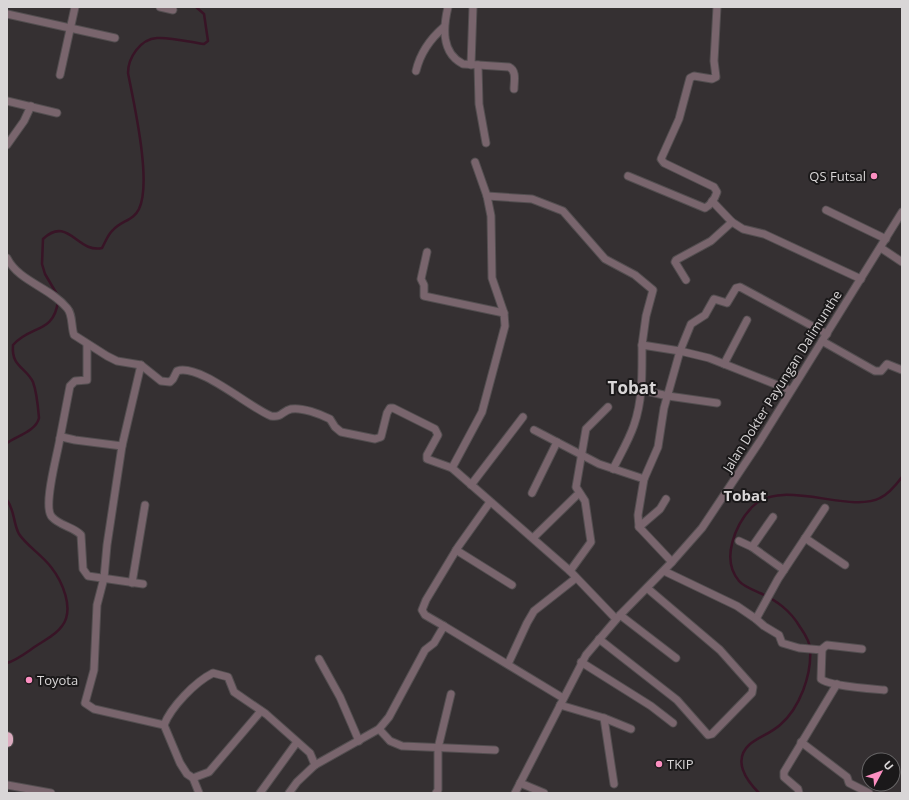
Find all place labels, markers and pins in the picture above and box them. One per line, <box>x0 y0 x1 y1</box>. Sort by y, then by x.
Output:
place label: QS Futsal <box>809 167 866 185</box>
marker: QS Futsal <box>869 171 879 181</box>
place label: Toyota <box>37 671 78 689</box>
marker: Toyota <box>24 675 34 685</box>
place label: TKIP <box>667 755 694 773</box>
marker: TKIP <box>654 759 664 769</box>

